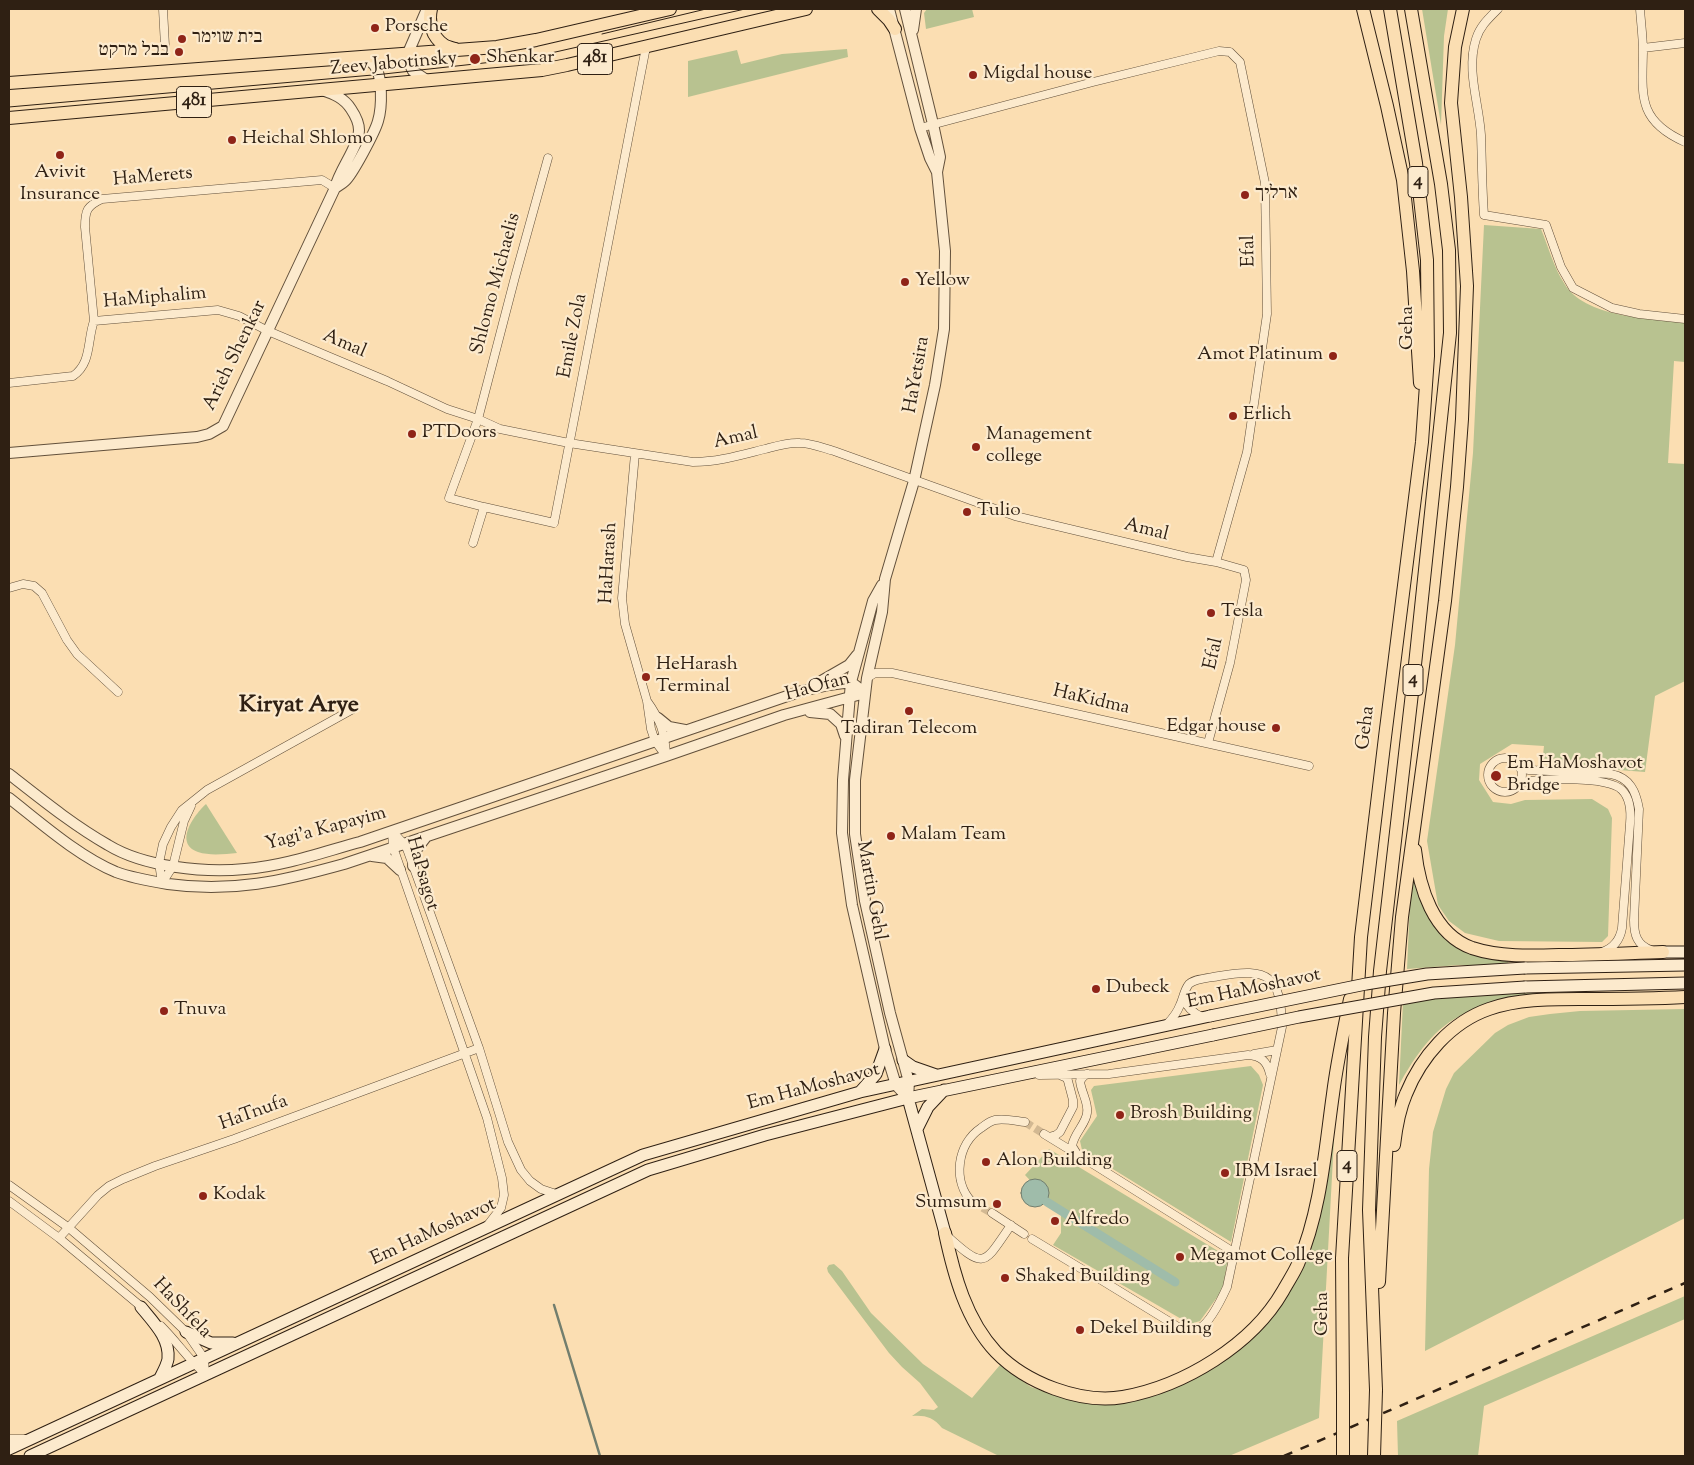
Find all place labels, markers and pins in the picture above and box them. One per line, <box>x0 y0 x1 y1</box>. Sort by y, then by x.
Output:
place label: Porsche <box>385 17 448 39</box>
marker: Porsche <box>369 22 381 34</box>
place label: בית שוימר <box>192 28 262 50</box>
marker: בית שוימר <box>176 33 188 45</box>
place label: בבל מרקט <box>99 41 169 63</box>
marker: בבל מרקט <box>173 46 185 58</box>
place label: Shenkar <box>486 48 554 70</box>
marker: Shenkar <box>468 52 482 66</box>
place label: Migdal house <box>983 64 1092 86</box>
marker: Migdal house <box>967 69 979 81</box>
place label: Heichal Shlomo <box>242 129 373 151</box>
marker: Heichal Shlomo <box>226 134 238 146</box>
marker: Avivit Insurance <box>54 149 66 161</box>
place label: Avivit Insurance <box>20 163 100 207</box>
place label: ארליך <box>1255 184 1298 206</box>
marker: ארליך <box>1239 189 1251 201</box>
place label: Yellow <box>915 271 970 293</box>
marker: Yellow <box>899 276 911 288</box>
place label: Amot Platinum <box>1197 345 1323 367</box>
marker: Amot Platinum <box>1327 350 1339 362</box>
place label: Erlich <box>1243 405 1292 427</box>
marker: Erlich <box>1227 410 1239 422</box>
place label: PTDoors <box>422 423 496 445</box>
place label: Management college <box>986 425 1092 469</box>
marker: PTDoors <box>406 428 418 440</box>
marker: Management college <box>970 441 982 453</box>
place label: Tulio <box>977 501 1021 523</box>
marker: Tulio <box>961 506 973 518</box>
place label: Tesla <box>1221 602 1263 624</box>
marker: Tesla <box>1205 607 1217 619</box>
place label: HeHarash Terminal <box>656 655 738 699</box>
marker: HeHarash Terminal <box>640 671 652 683</box>
marker: Tadiran Telecom <box>903 705 915 717</box>
place label: Edgar house <box>1166 717 1266 739</box>
place label: Tadiran Telecom <box>841 719 977 741</box>
marker: Edgar house <box>1270 722 1282 734</box>
place label: Em HaMoshavot Bridge <box>1507 754 1643 798</box>
marker: Em HaMoshavot Bridge <box>1489 769 1503 783</box>
place label: Malam Team <box>901 825 1006 847</box>
marker: Malam Team <box>885 830 897 842</box>
place label: Dubeck <box>1106 978 1170 1000</box>
marker: Dubeck <box>1090 983 1102 995</box>
place label: Tnuva <box>174 1000 226 1022</box>
marker: Tnuva <box>158 1005 170 1017</box>
place label: Brosh Building <box>1130 1104 1252 1126</box>
marker: Brosh Building <box>1114 1109 1126 1121</box>
place label: Alon Building <box>996 1151 1112 1173</box>
marker: Alon Building <box>980 1156 992 1168</box>
place label: IBM Israel <box>1235 1162 1318 1184</box>
marker: IBM Israel <box>1219 1167 1231 1179</box>
place label: Kodak <box>213 1185 266 1207</box>
marker: Kodak <box>197 1190 209 1202</box>
place label: Sumsum <box>915 1193 987 1215</box>
marker: Sumsum <box>991 1198 1003 1210</box>
place label: Alfredo <box>1065 1210 1129 1232</box>
marker: Alfredo <box>1049 1215 1061 1227</box>
place label: Megamot College <box>1190 1246 1333 1268</box>
marker: Megamot College <box>1174 1251 1186 1263</box>
place label: Shaked Building <box>1015 1267 1150 1289</box>
marker: Shaked Building <box>999 1272 1011 1284</box>
place label: Dekel Building <box>1090 1319 1212 1341</box>
marker: Dekel Building <box>1074 1324 1086 1336</box>

